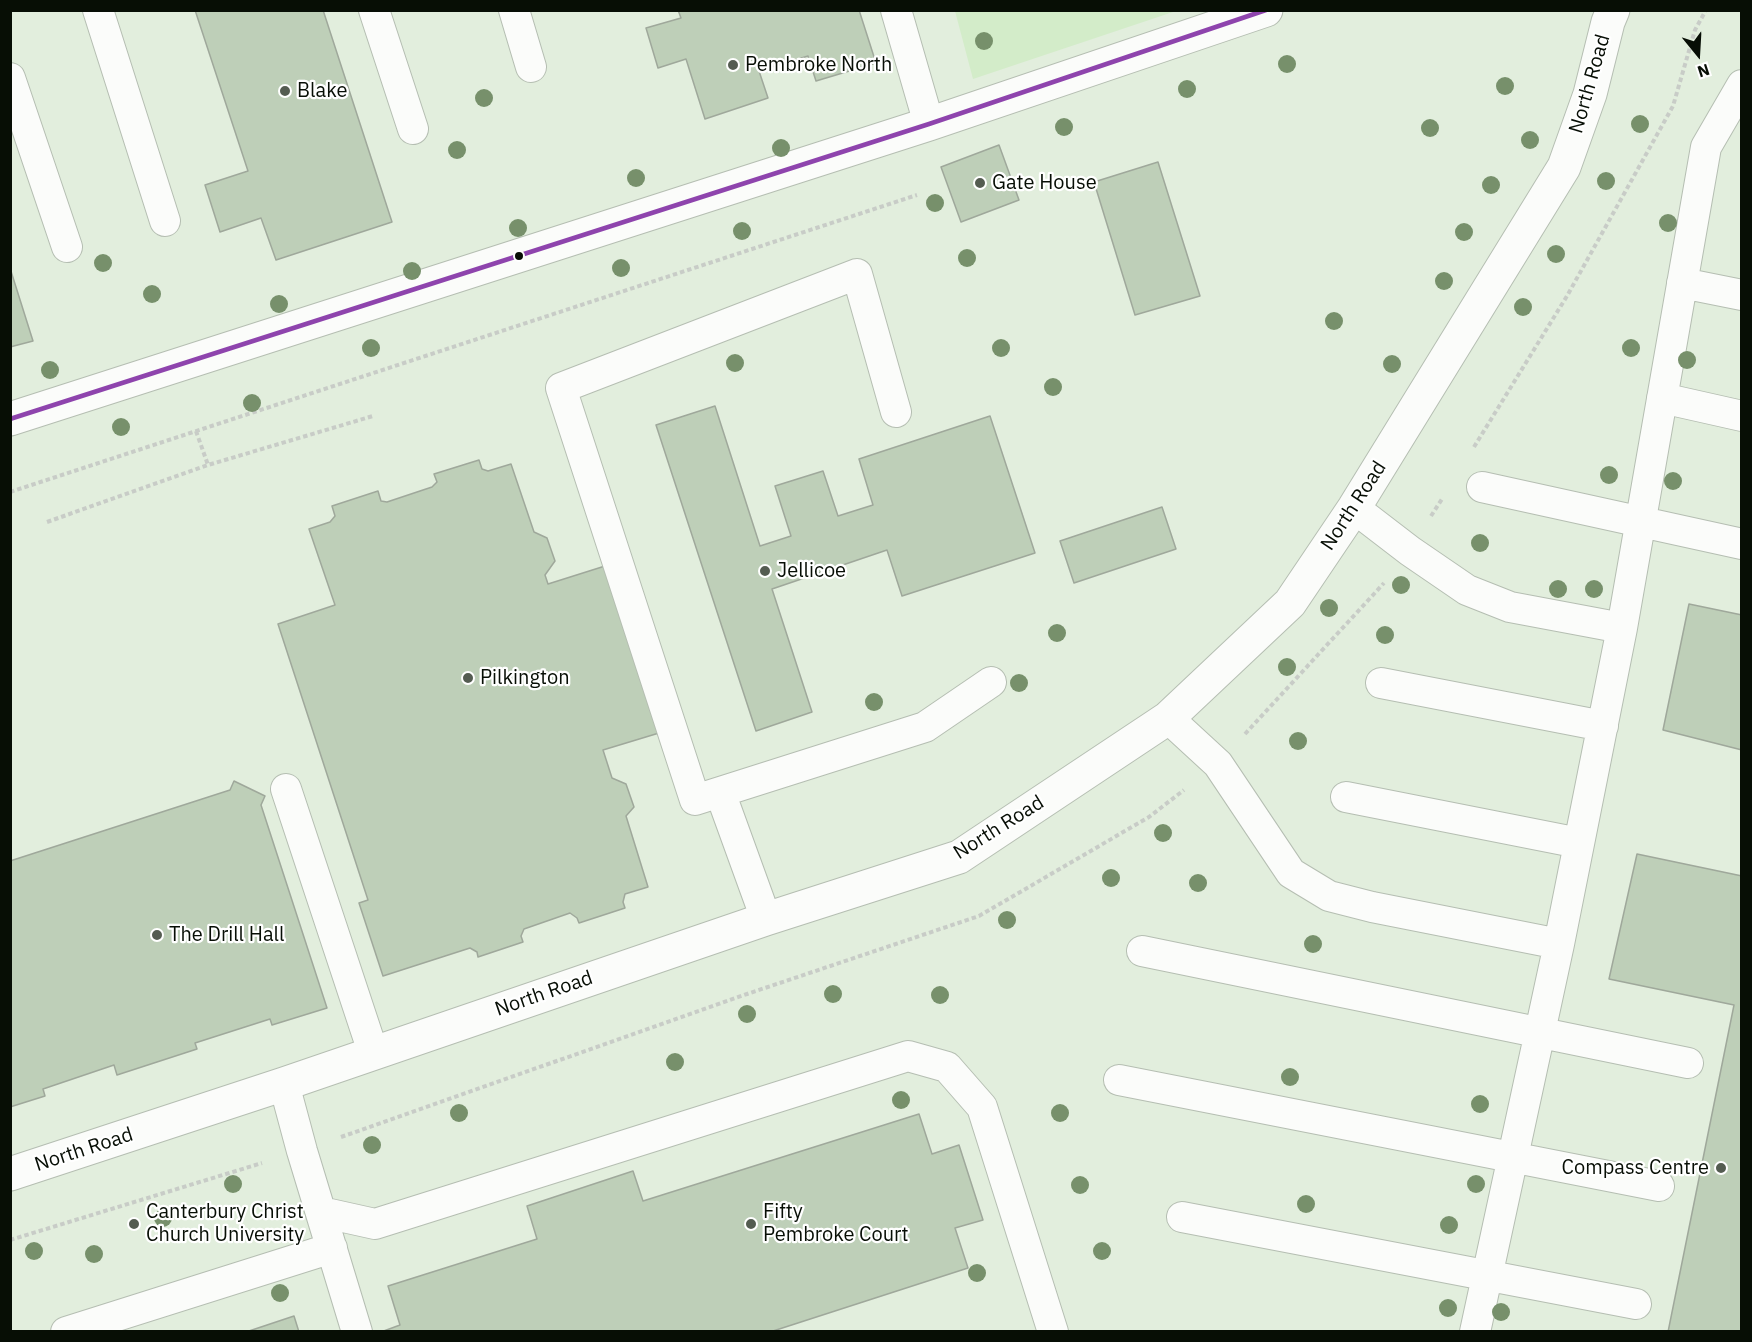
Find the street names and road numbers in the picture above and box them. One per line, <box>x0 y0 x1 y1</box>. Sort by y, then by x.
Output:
street label: North Road <box>1564 32 1616 136</box>
street label: North Road <box>1316 457 1392 555</box>
street label: North Road <box>949 791 1049 865</box>
street label: North Road <box>492 966 596 1022</box>
street label: North Road <box>32 1123 136 1177</box>

